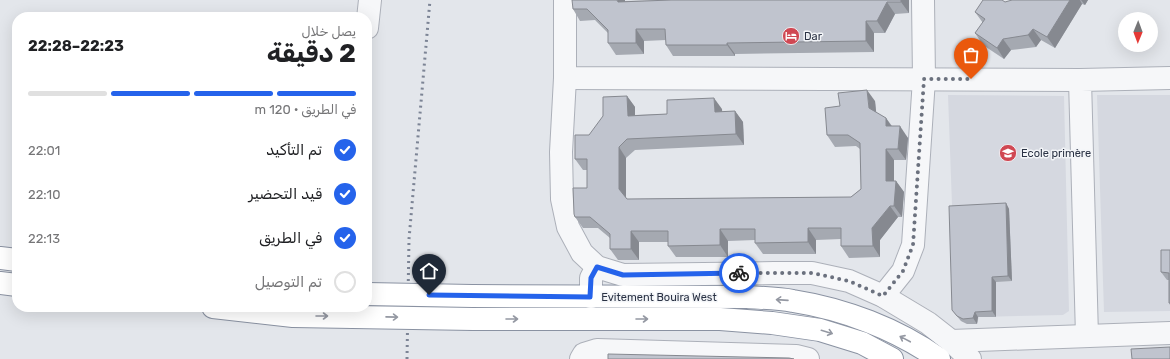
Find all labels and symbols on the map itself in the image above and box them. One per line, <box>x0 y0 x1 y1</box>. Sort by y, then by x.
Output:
north arrow <box>1118 12 1158 52</box>
hotel icon: Dar <box>781 26 801 46</box>
place label: Dar <box>804 30 823 43</box>
pin <box>954 38 988 79</box>
school or university icon: Ecole primère <box>998 143 1018 163</box>
place label: Ecole primère <box>1021 147 1091 160</box>
courier <box>719 253 759 293</box>
pin <box>412 254 446 295</box>
street label: Evitement Bouira West <box>601 291 717 304</box>
one-way arrow <box>776 296 789 303</box>
one-way arrow <box>315 312 328 320</box>
one-way arrow <box>385 313 398 321</box>
one-way arrow <box>505 315 518 323</box>
one-way arrow <box>635 315 648 323</box>
one-way arrow <box>820 329 833 336</box>
one-way arrow <box>900 334 912 342</box>

